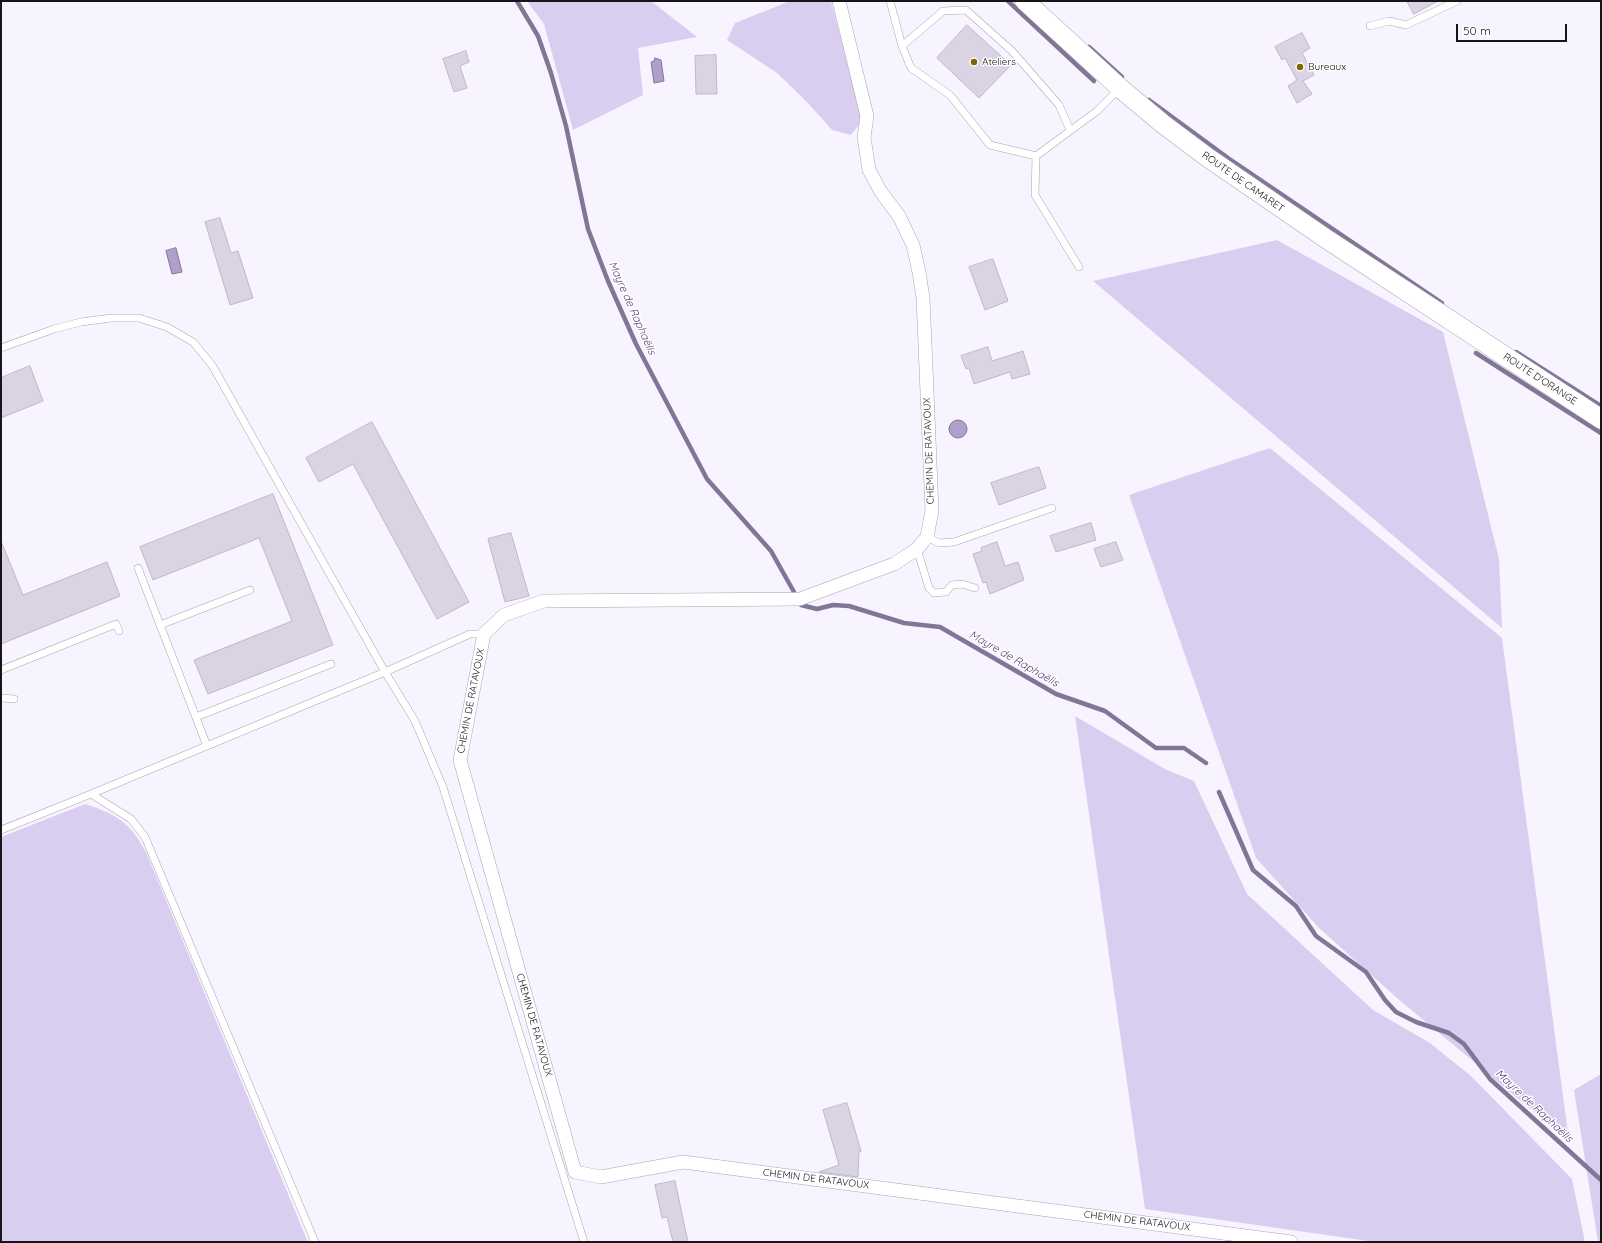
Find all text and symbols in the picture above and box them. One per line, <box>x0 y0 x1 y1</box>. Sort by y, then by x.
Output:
scale bar <box>1458 16 1569 42</box>
text: 50 m <box>1463 23 1491 38</box>
place label: Ateliers <box>982 56 1016 68</box>
marker: Ateliers <box>969 57 979 67</box>
place label: Bureaux <box>1308 61 1346 73</box>
marker: Bureaux <box>1295 62 1305 72</box>
street label: ROUTE DE CAMARET <box>1200 149 1286 215</box>
water label: Mayre de Raphaëlis <box>605 259 659 357</box>
street label: ROUTE D'ORANGE <box>1501 351 1579 407</box>
street label: CHEMIN DE RATAVOUX <box>921 397 937 505</box>
water label: Mayre de Raphaëlis <box>967 628 1061 690</box>
street label: CHEMIN DE RATAVOUX <box>455 647 487 755</box>
street label: CHEMIN DE RATAVOUX <box>514 972 554 1078</box>
water label: Mayre de Raphaëlis <box>1493 1067 1575 1145</box>
street label: CHEMIN DE RATAVOUX <box>762 1167 870 1191</box>
street label: CHEMIN DE RATAVOUX <box>1083 1209 1191 1233</box>

